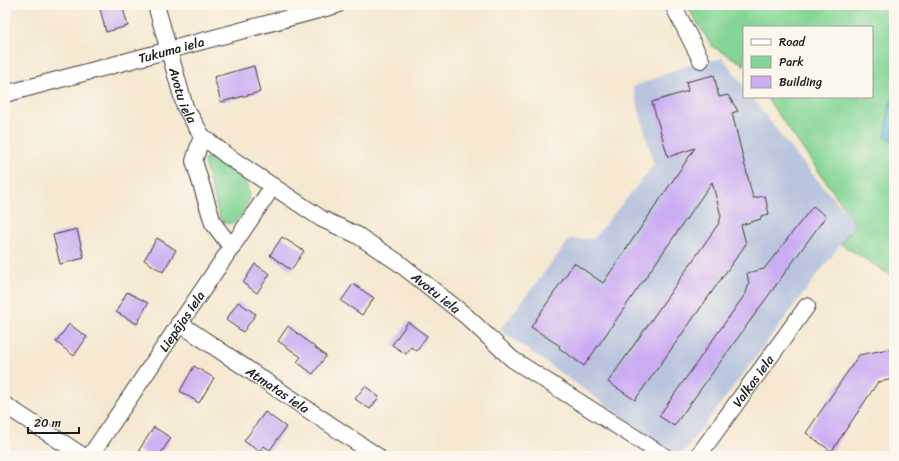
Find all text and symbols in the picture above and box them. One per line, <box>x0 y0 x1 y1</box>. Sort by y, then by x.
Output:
legend <box>743 26 873 98</box>
street label: Tukuma iela <box>136 30 207 69</box>
text: Road <box>779 31 806 53</box>
text: Park <box>779 51 804 73</box>
street label: Avotu iela <box>162 64 204 128</box>
text: Building <box>779 71 822 93</box>
street label: Avotu iela <box>406 265 466 320</box>
street label: Liepājas iela <box>152 285 211 356</box>
street label: Valkas iela <box>726 349 780 412</box>
street label: Atmatas iela <box>240 359 315 419</box>
scale bar <box>28 409 79 435</box>
text: 20 m <box>34 412 61 434</box>

